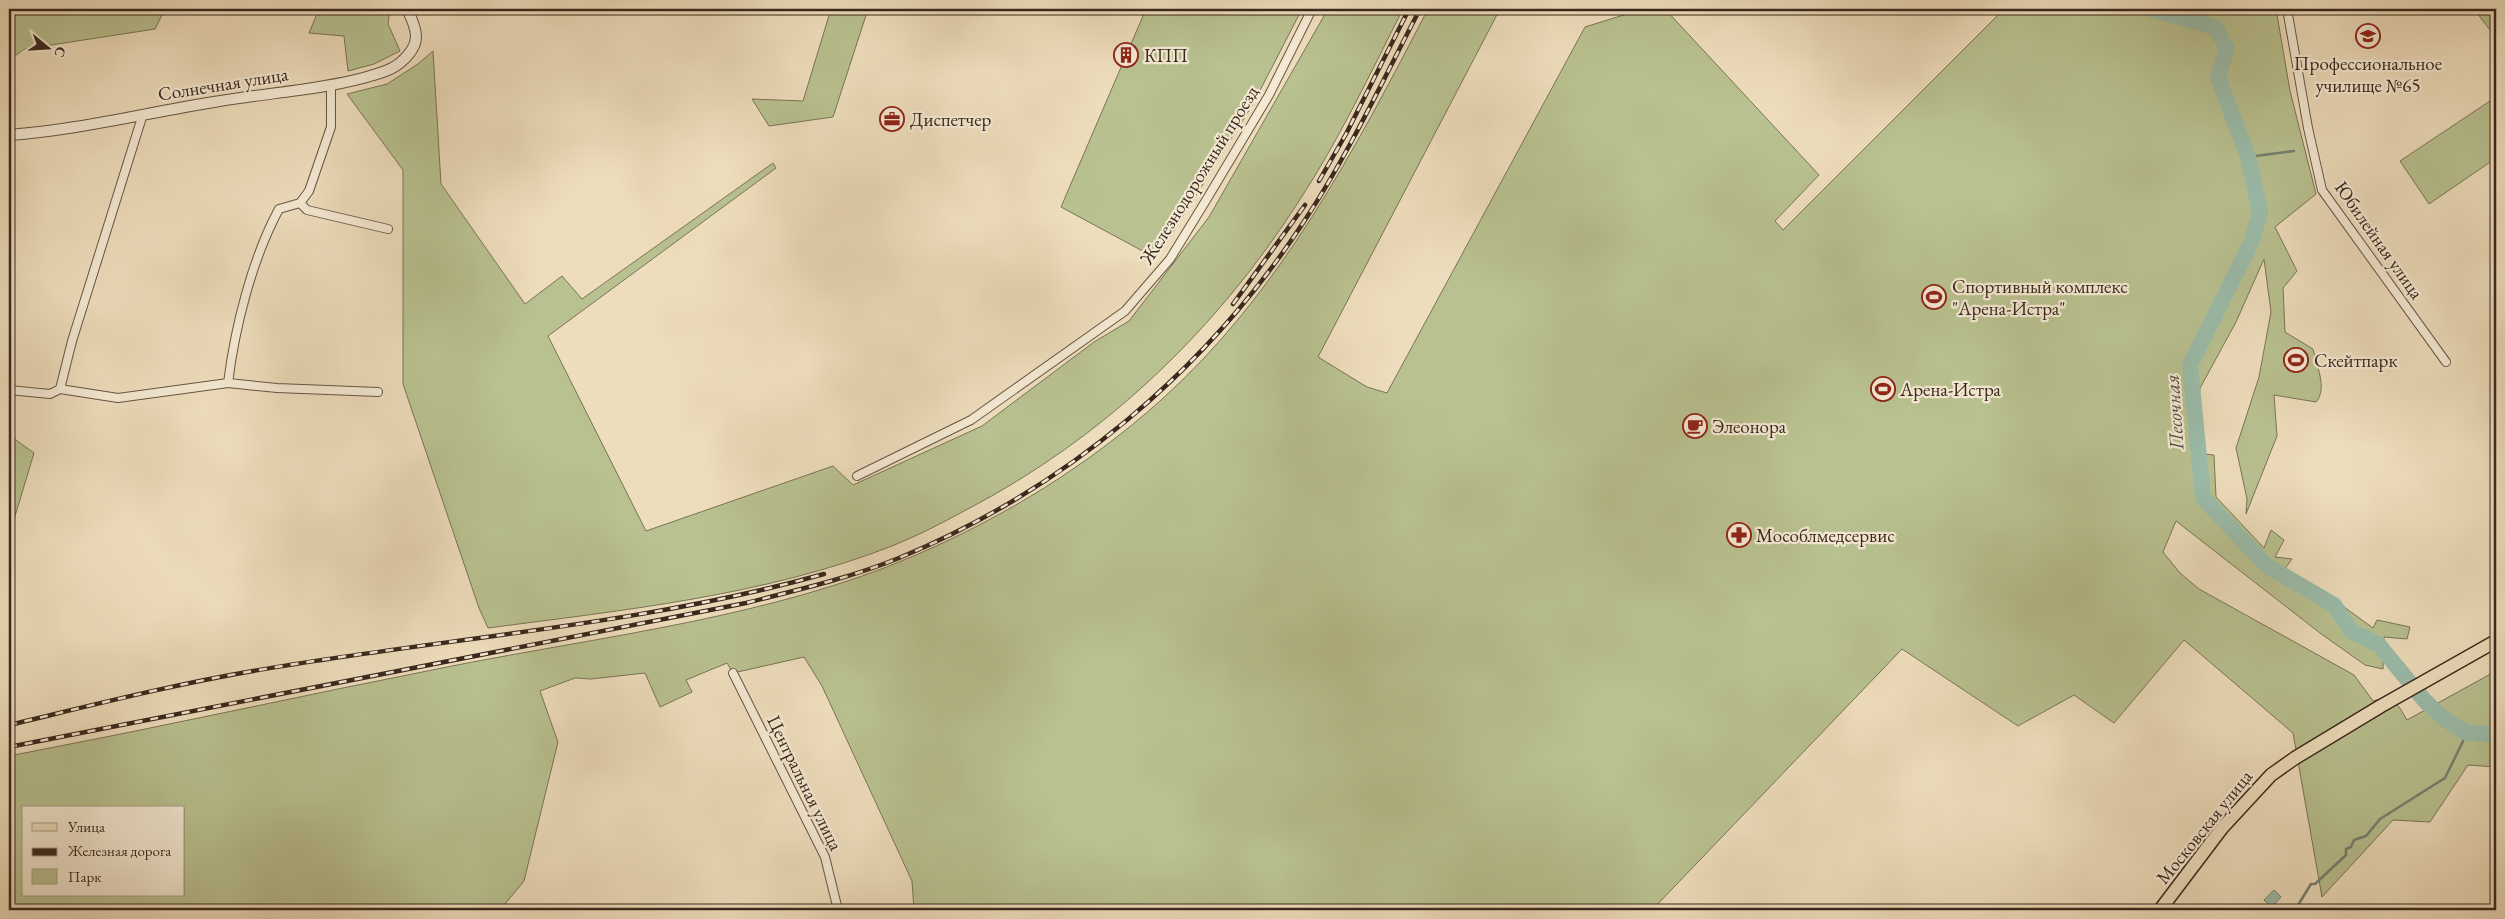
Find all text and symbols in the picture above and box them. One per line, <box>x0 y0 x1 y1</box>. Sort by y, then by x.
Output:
north arrow <box>22 22 72 72</box>
school or university icon: Профессиональное училище №65 <box>2355 23 2381 49</box>
building icon: КПП <box>1113 42 1139 68</box>
place label: КПП <box>1144 43 1188 68</box>
text: С <box>50 45 70 60</box>
place label: Профессиональное училище №65 <box>2294 51 2442 98</box>
street label: Солнечная улица <box>156 61 290 107</box>
street label: Железнодорожный проезд <box>1133 81 1264 270</box>
office icon: Диспетчер <box>879 106 905 132</box>
place label: Диспетчер <box>910 107 992 132</box>
street label: Юбилейная улица <box>2329 176 2429 305</box>
place label: Спортивный комплекс "Арена-Истра" <box>1952 274 2128 321</box>
sports icon: Спортивный комплекс "Арена-Истра" <box>1921 284 1947 310</box>
sports icon: Скейтпарк <box>2283 347 2309 373</box>
place label: Скейтпарк <box>2314 348 2398 373</box>
water label: Песочная <box>2158 373 2190 452</box>
sports icon: Арена-Истра <box>1870 376 1896 402</box>
place label: Арена-Истра <box>1899 377 2001 402</box>
cafe icon: Элеонора <box>1682 413 1708 439</box>
place label: Элеонора <box>1712 414 1786 439</box>
pharmacy icon: Мособлмедсервис <box>1726 522 1752 548</box>
place label: Мособлмедсервис <box>1756 523 1895 548</box>
street label: Центральная улица <box>761 711 849 855</box>
street label: Московская улица <box>2150 764 2258 889</box>
legend <box>22 806 185 896</box>
text: Улица <box>67 817 105 836</box>
text: Железная дорога <box>67 841 171 860</box>
text: Парк <box>68 867 101 886</box>

